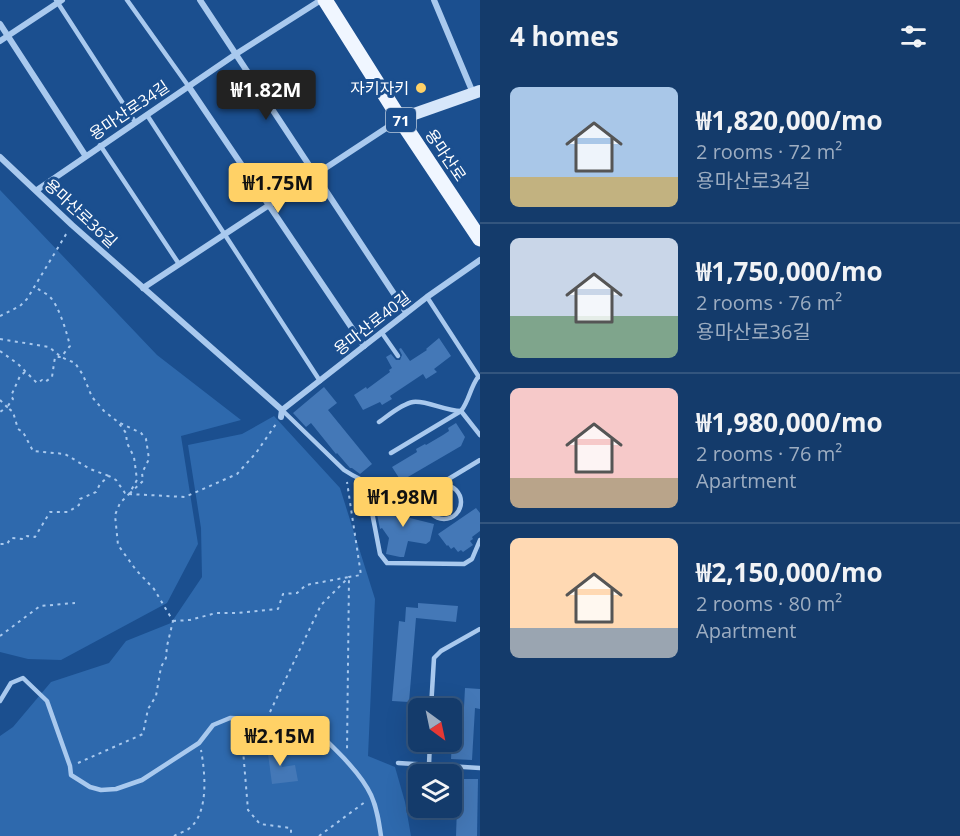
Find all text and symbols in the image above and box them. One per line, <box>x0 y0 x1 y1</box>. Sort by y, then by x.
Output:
text: 4 homes <box>510 18 619 54</box>
icon: filters <box>897 20 930 53</box>
pin: ₩1.82M <box>217 70 315 121</box>
street label: 용마산로34길 <box>85 75 173 145</box>
text: ₩1.82M <box>231 76 301 103</box>
place label: 자키자키 <box>350 77 409 99</box>
marker: 자키자키 <box>414 81 428 95</box>
text: ₩1,820,000/mo <box>696 102 883 138</box>
road number: 71 <box>386 108 416 132</box>
icon: home <box>558 111 630 183</box>
street label: 용마산로 <box>420 124 472 186</box>
text: 2 rooms · 72 m² <box>696 138 842 165</box>
pin: ₩1.75M <box>229 163 327 214</box>
text: 용마산로34길 <box>696 167 811 194</box>
text: ₩1.75M <box>243 169 313 196</box>
street label: 용마산로36길 <box>40 174 122 252</box>
text: ₩1,750,000/mo <box>696 253 883 289</box>
icon: home <box>558 262 630 334</box>
street label: 용마산로40길 <box>329 286 415 360</box>
text: 2 rooms · 76 m² <box>696 289 842 316</box>
text: 용마산로36길 <box>696 318 811 345</box>
text: ₩1,980,000/mo <box>696 404 883 440</box>
icon: home <box>558 412 630 484</box>
text: 2 rooms · 76 m² <box>696 440 842 467</box>
text: Apartment <box>696 467 796 494</box>
pin: ₩1.98M <box>354 477 452 528</box>
text: ₩1.98M <box>368 483 438 510</box>
text: ₩2,150,000/mo <box>696 554 883 590</box>
icon: home <box>558 562 630 634</box>
text: 2 rooms · 80 m² <box>696 590 842 617</box>
text: Apartment <box>696 617 796 644</box>
north arrow <box>408 698 462 752</box>
map controls <box>408 698 462 818</box>
pin: ₩2.15M <box>231 716 329 767</box>
text: ₩2.15M <box>245 722 315 749</box>
button: layers <box>408 764 462 818</box>

